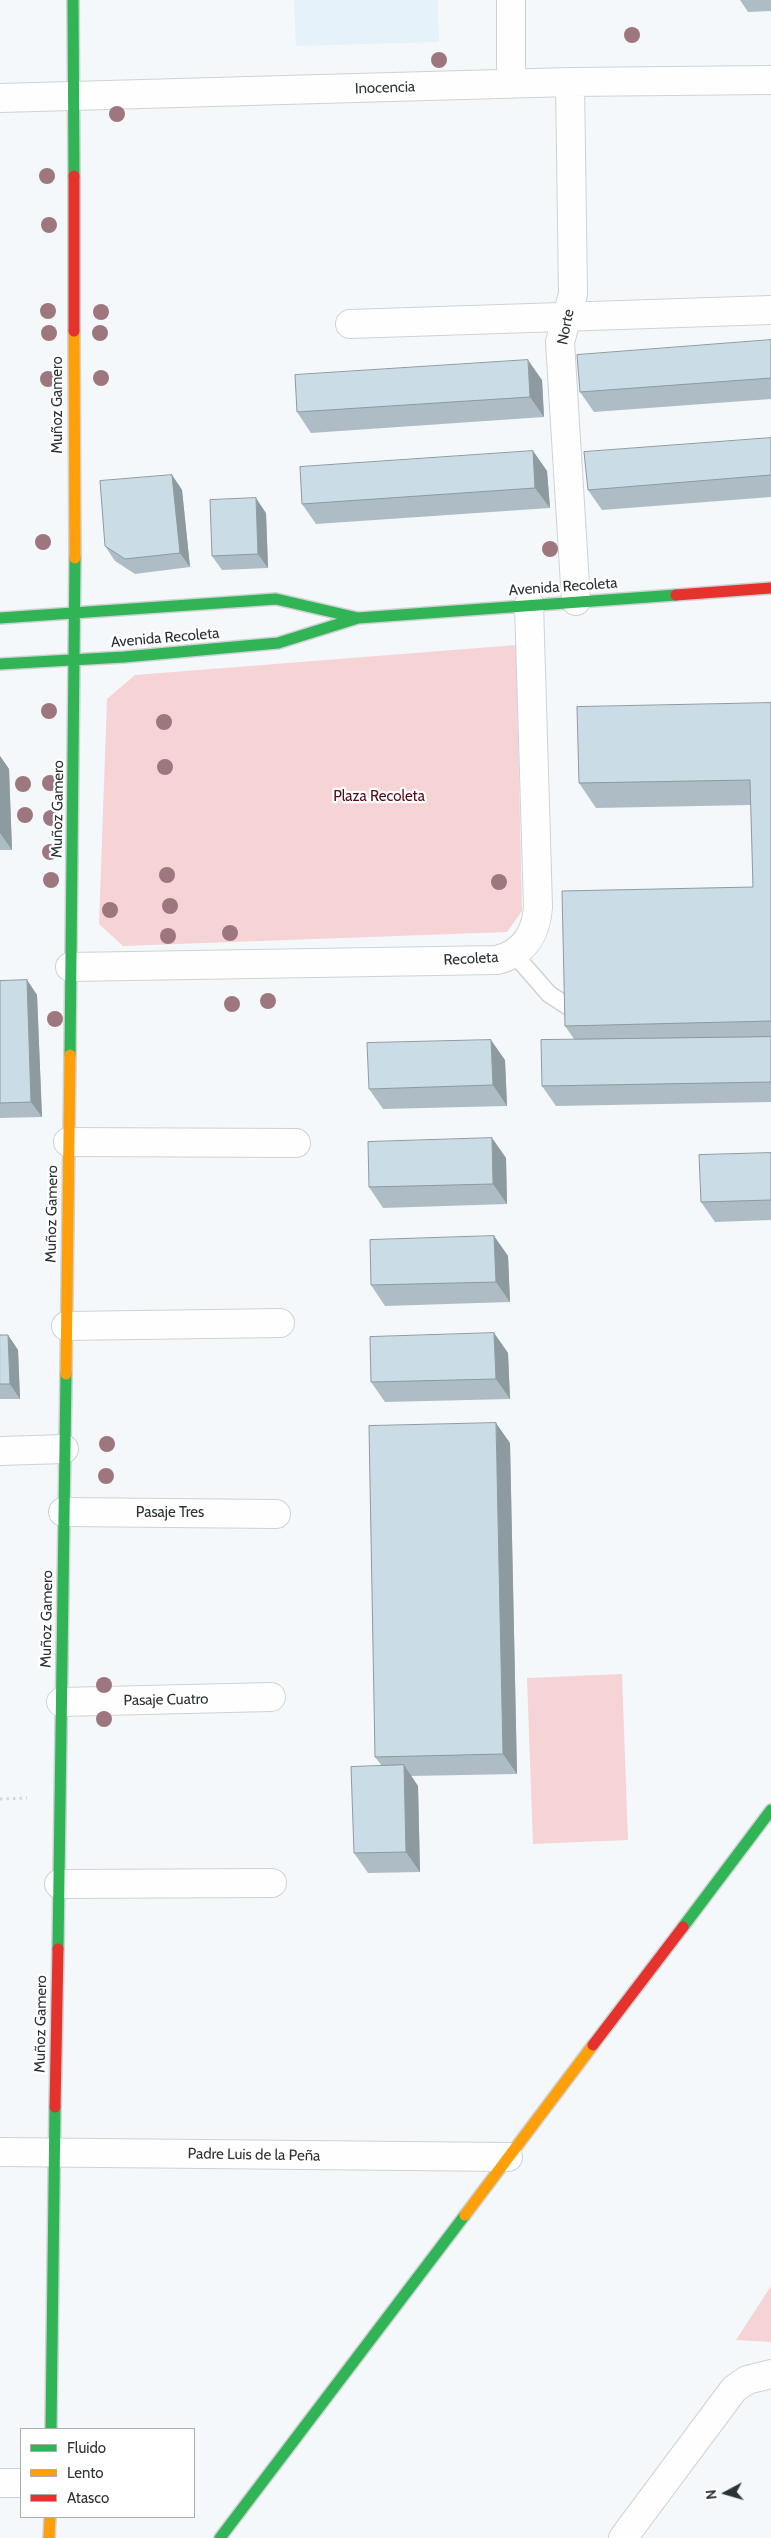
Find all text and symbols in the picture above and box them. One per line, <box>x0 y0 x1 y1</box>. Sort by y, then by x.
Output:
street label: Inocencia <box>355 78 415 98</box>
street label: Norte <box>554 308 578 346</box>
street label: Muñoz Gamero <box>49 356 67 454</box>
street label: Avenida Recoleta <box>508 574 618 600</box>
street label: Avenida Recoleta <box>110 624 220 652</box>
street label: Muñoz Gamero <box>48 760 68 858</box>
park label: Plaza Recoleta <box>333 788 425 806</box>
street label: Recoleta <box>443 949 499 969</box>
street label: Muñoz Gamero <box>42 1165 62 1263</box>
street label: Pasaje Tres <box>136 1504 204 1522</box>
street label: Muñoz Gamero <box>37 1570 57 1668</box>
street label: Pasaje Cuatro <box>123 1690 209 1710</box>
street label: Muñoz Gamero <box>31 1975 51 2073</box>
street label: Padre Luis de la Peña <box>188 2145 320 2165</box>
legend <box>20 2428 195 2518</box>
text: Fluido <box>67 2439 106 2457</box>
text: Lento <box>67 2464 104 2482</box>
north arrow <box>701 2468 751 2518</box>
text: Atasco <box>67 2489 109 2507</box>
text: N <box>702 2489 721 2500</box>

